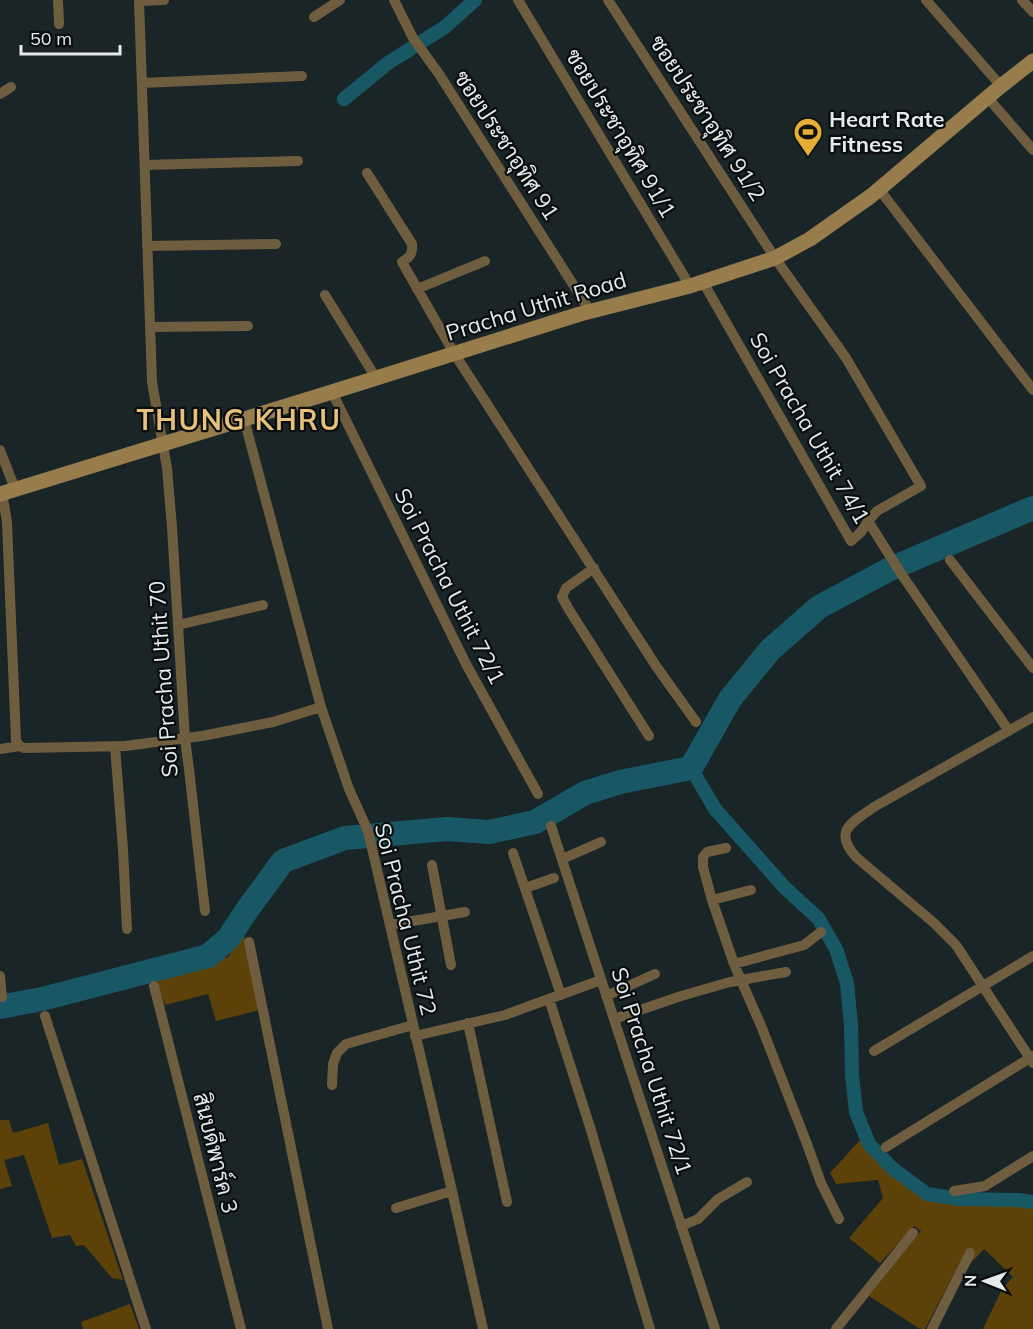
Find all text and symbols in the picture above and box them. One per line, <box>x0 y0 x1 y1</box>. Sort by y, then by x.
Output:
scale bar <box>21 18 120 56</box>
text: 50 m <box>30 27 72 50</box>
street label: ซอยประชาอุทิศ 91/2 <box>642 30 772 207</box>
street label: ซอยประชาอุทิศ 91/1 <box>558 43 682 224</box>
street label: ซอยประชาอุทิศ 91 <box>447 65 566 226</box>
place label: Heart Rate Fitness <box>829 105 945 158</box>
sports icon: Heart Rate Fitness <box>792 116 824 158</box>
street label: Pracha Uthit Road <box>442 265 630 347</box>
street label: Soi Pracha Uthit 74/1 <box>744 327 876 529</box>
district label: THUNG KHRU <box>137 402 341 437</box>
street label: Soi Pracha Uthit 72/1 <box>388 483 512 689</box>
street label: Soi Pracha Uthit 70 <box>142 580 184 778</box>
street label: Soi Pracha Uthit 72 <box>369 820 443 1018</box>
street label: Soi Pracha Uthit 72/1 <box>605 964 699 1178</box>
street label: สินบดีพาร์ค 3 <box>187 1090 245 1216</box>
north arrow <box>955 1251 1015 1311</box>
text: N <box>960 1275 980 1287</box>

